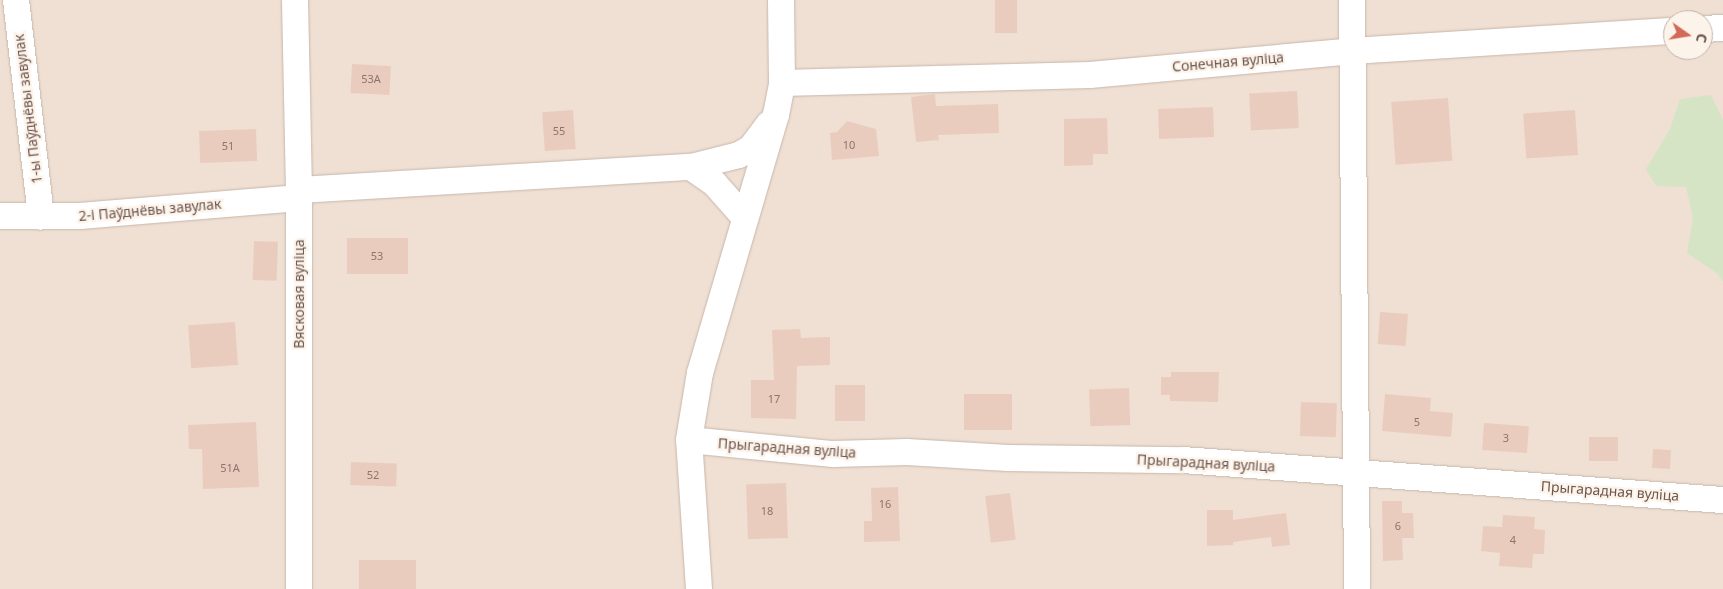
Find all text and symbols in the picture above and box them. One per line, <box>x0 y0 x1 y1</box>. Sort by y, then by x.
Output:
north arrow <box>1663 10 1713 60</box>
text: С <box>1692 32 1712 45</box>
street label: 1-ы Паўднёвы завулак <box>11 33 45 185</box>
street label: Сонечная вуліца <box>1171 49 1285 75</box>
house number: 53А <box>361 72 381 86</box>
house number: 55 <box>553 124 565 138</box>
house number: 10 <box>843 138 855 152</box>
house number: 51 <box>222 139 234 153</box>
street label: 2-і Паўднёвы завулак <box>78 195 222 225</box>
street label: Вясковая вуліца <box>291 239 307 349</box>
house number: 53 <box>371 249 383 263</box>
house number: 17 <box>768 392 780 406</box>
house number: 5 <box>1414 415 1420 429</box>
house number: 3 <box>1503 431 1509 445</box>
street label: Прыгарадная вуліца <box>717 435 857 461</box>
street label: Прыгарадная вуліца <box>1136 451 1276 475</box>
house number: 51А <box>220 461 240 475</box>
house number: 52 <box>367 468 379 482</box>
street label: Прыгарадная вуліца <box>1540 478 1680 504</box>
house number: 16 <box>879 497 891 511</box>
house number: 18 <box>761 504 773 518</box>
house number: 6 <box>1395 519 1401 533</box>
house number: 4 <box>1510 533 1516 547</box>

